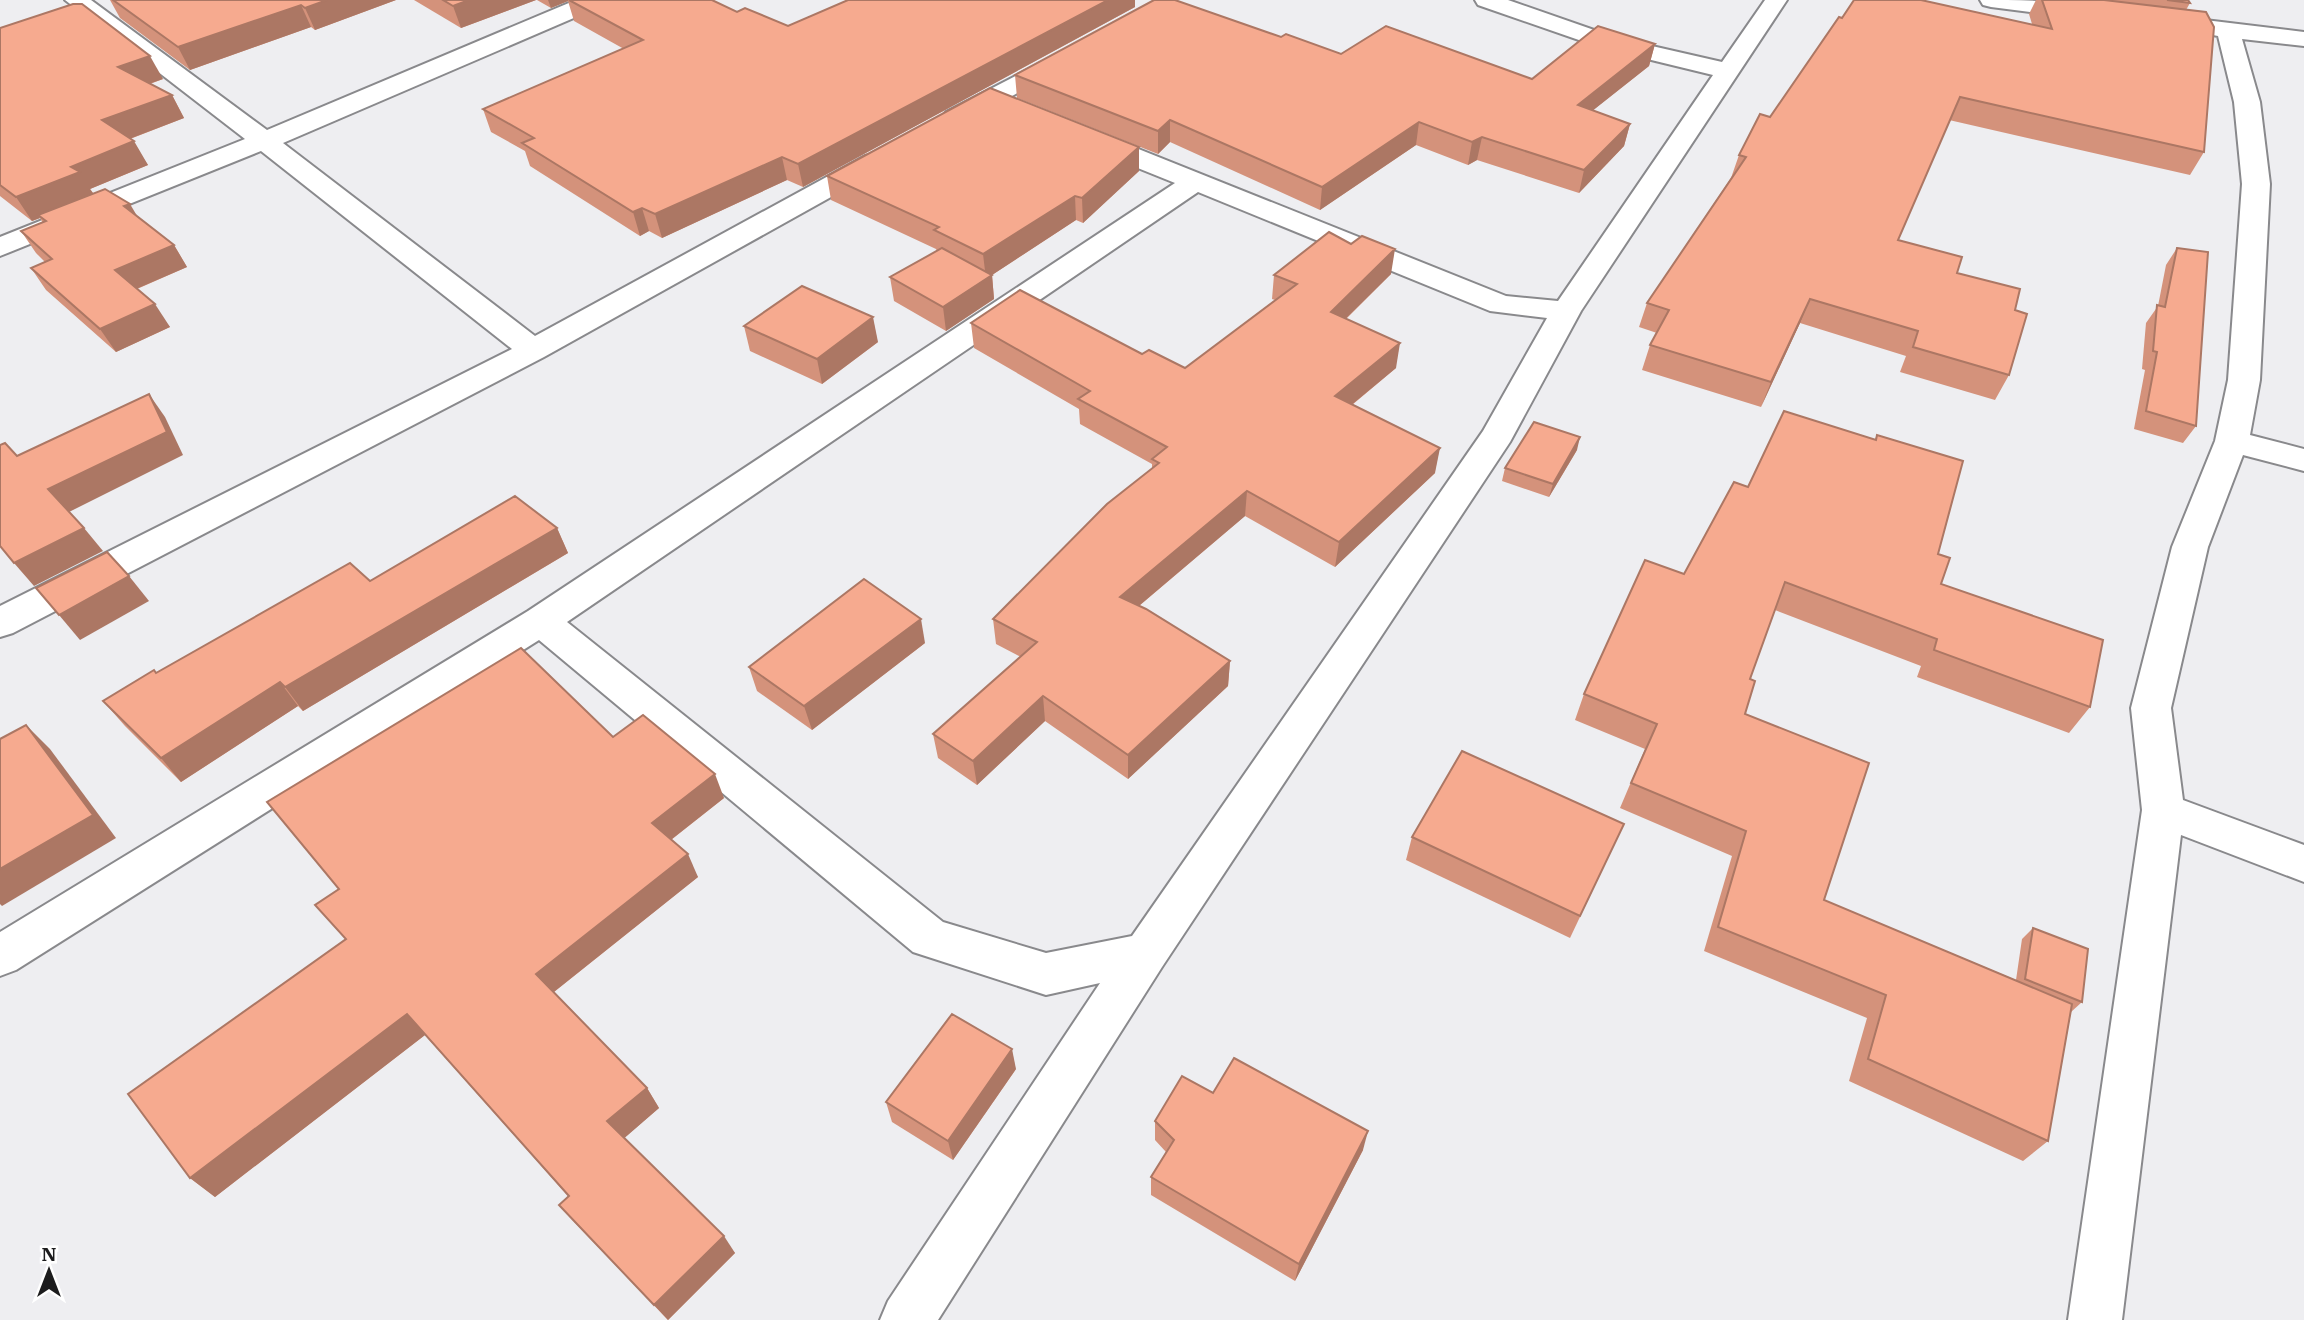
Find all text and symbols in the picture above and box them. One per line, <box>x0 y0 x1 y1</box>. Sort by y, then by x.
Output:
north arrow <box>14 1236 84 1306</box>
text: N <box>41 1242 57 1266</box>

